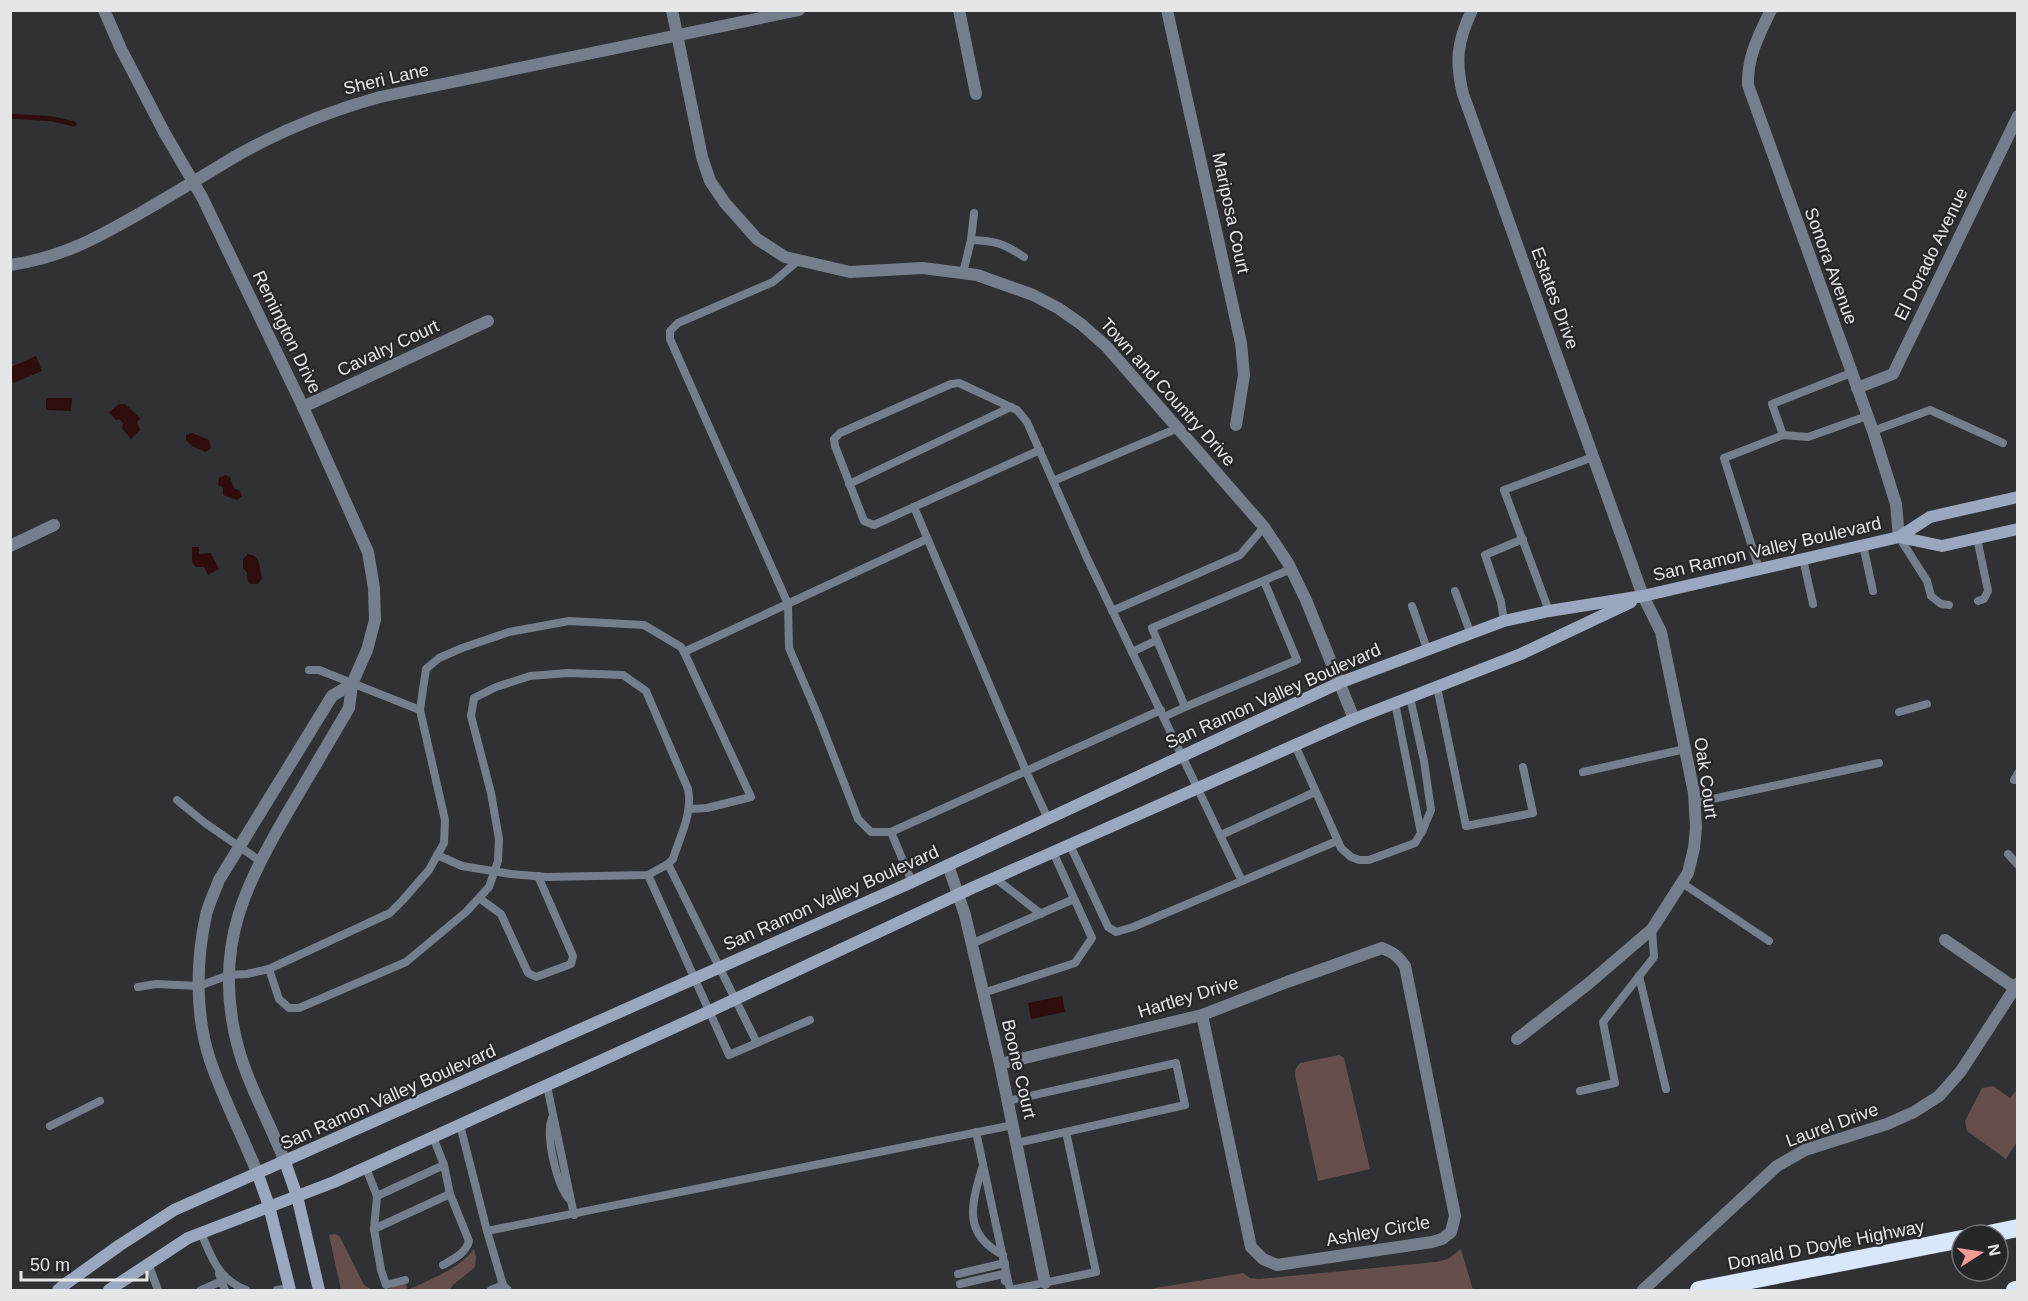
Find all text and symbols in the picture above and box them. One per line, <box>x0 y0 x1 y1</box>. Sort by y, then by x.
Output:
street label: Sheri Lane <box>341 59 431 99</box>
street label: Mariposa Court <box>1208 151 1254 275</box>
street label: El Dorado Avenue <box>1890 185 1972 323</box>
street label: Sonora Avenue <box>1801 205 1861 327</box>
street label: Estates Drive <box>1527 244 1583 352</box>
street label: Remington Drive <box>249 267 325 397</box>
street label: Town and Country Drive <box>1096 314 1240 470</box>
street label: Cavalry Court <box>334 316 442 380</box>
street label: San Ramon Valley Boulevard <box>1651 513 1883 585</box>
street label: San Ramon Valley Boulevard <box>1162 639 1384 753</box>
street label: Oak Court <box>1690 736 1722 820</box>
street label: San Ramon Valley Boulevard <box>720 841 942 955</box>
street label: Hartley Drive <box>1135 972 1241 1022</box>
street label: Boone Court <box>998 1018 1040 1120</box>
street label: San Ramon Valley Boulevard <box>277 1040 499 1154</box>
street label: Laurel Drive <box>1783 1099 1881 1151</box>
street label: Ashley Circle <box>1325 1212 1431 1250</box>
street label: Donald D Doyle Highway <box>1726 1216 1926 1274</box>
north arrow <box>1950 1223 2010 1283</box>
text: N <box>1985 1243 2004 1257</box>
scale bar <box>21 1244 147 1282</box>
text: 50 m <box>30 1255 70 1275</box>

